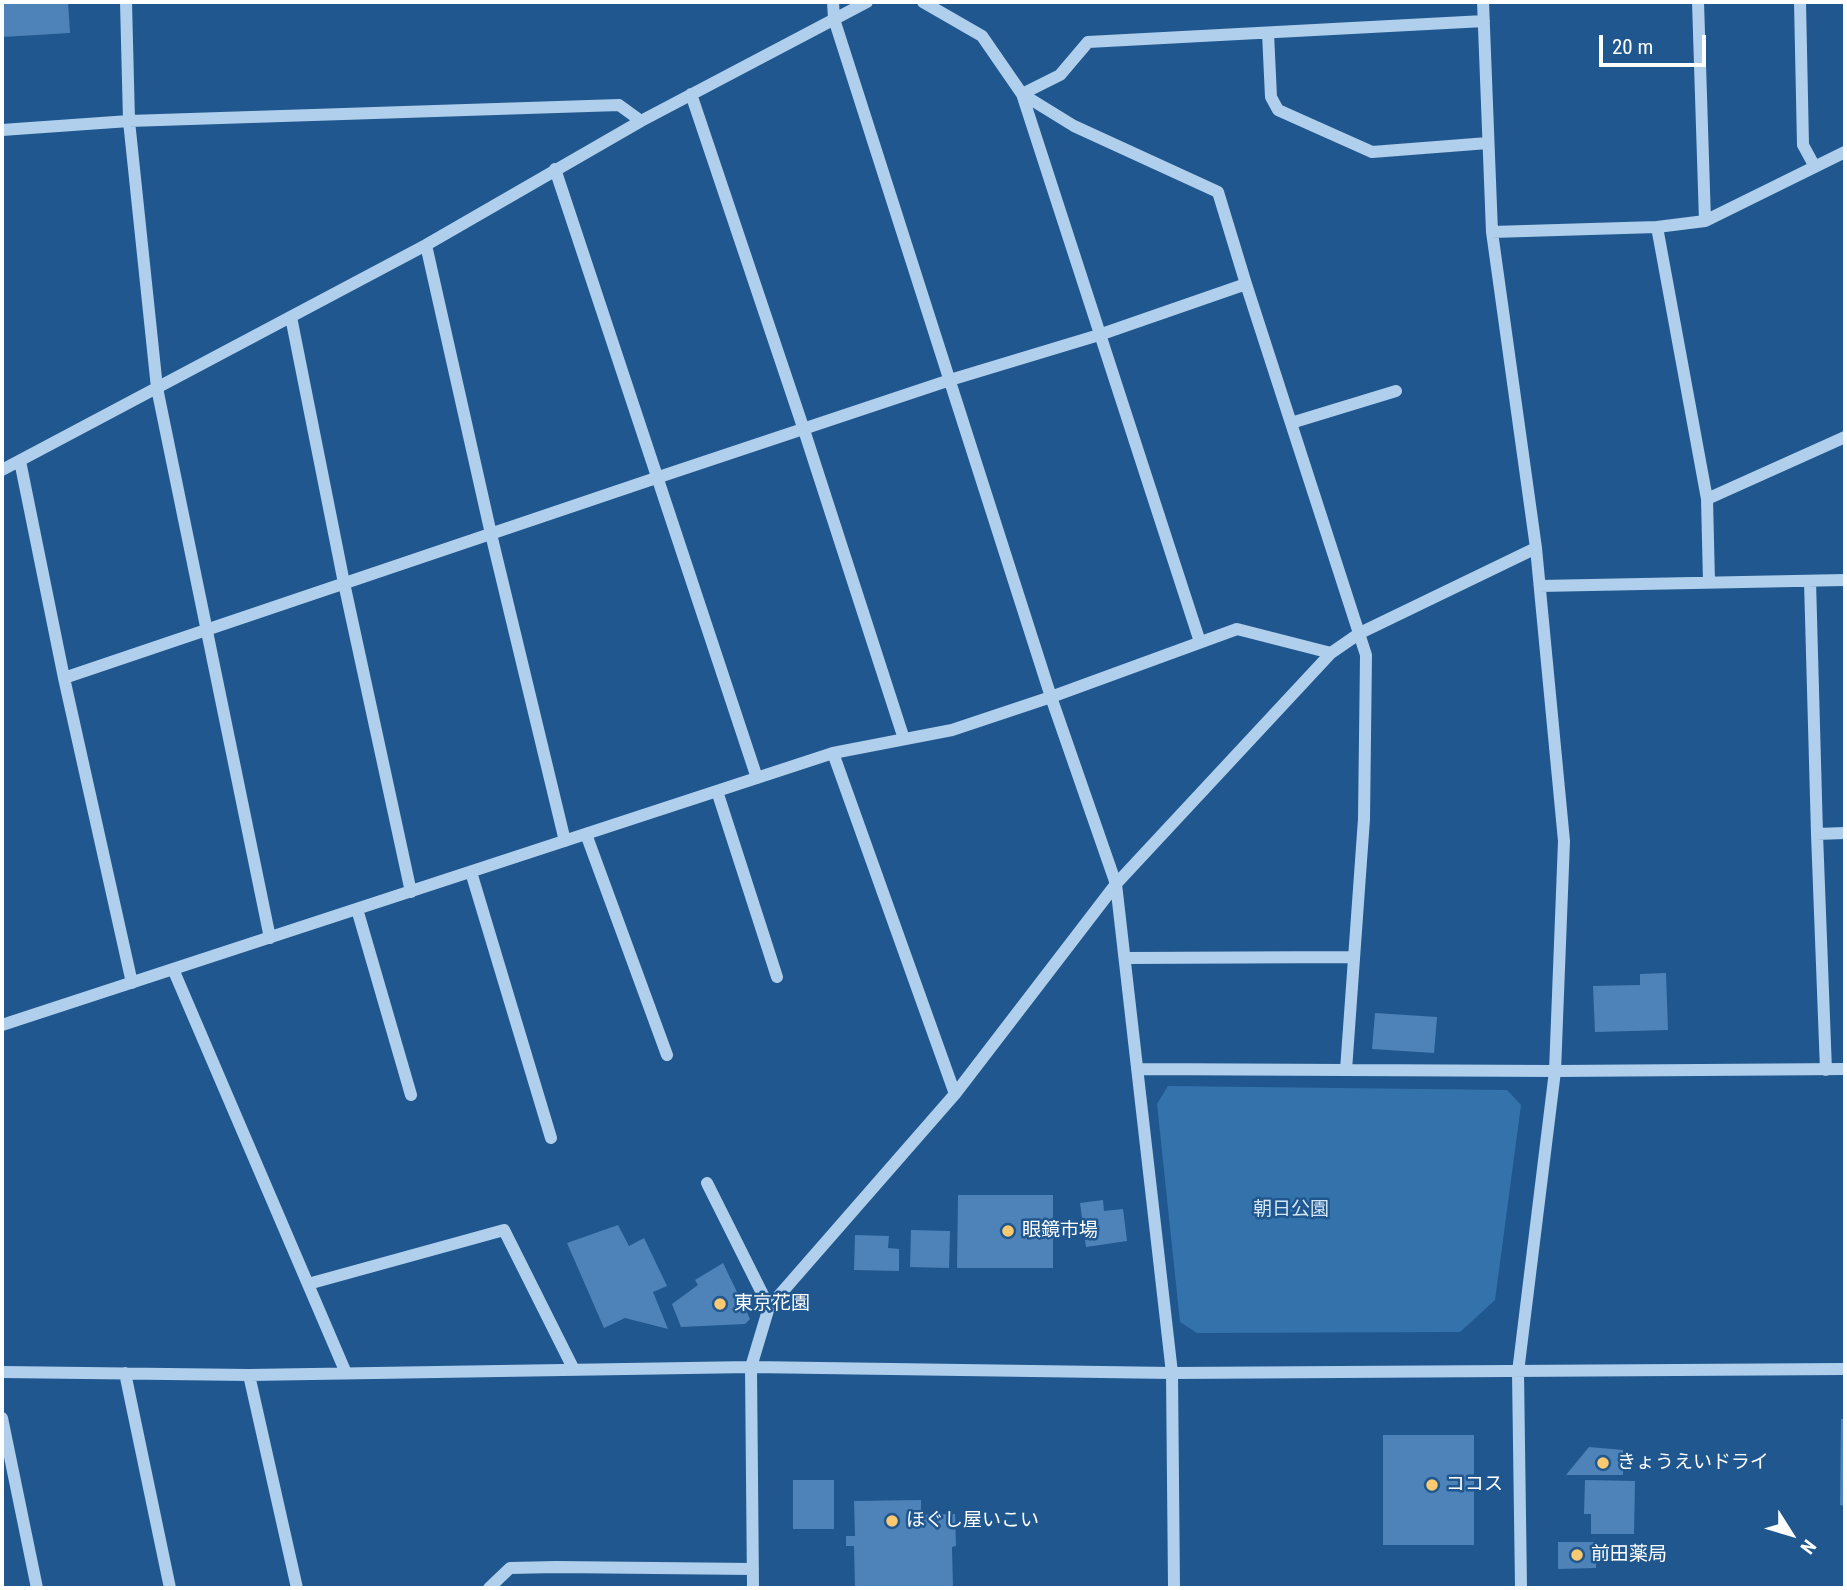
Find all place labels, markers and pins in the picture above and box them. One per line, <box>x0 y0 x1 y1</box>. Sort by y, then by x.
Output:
place label: 眼鏡市場 <box>1022 1220 1098 1242</box>
marker: 眼鏡市場 <box>1000 1223 1016 1239</box>
place label: 東京花園 <box>734 1293 810 1315</box>
marker: 東京花園 <box>712 1296 728 1312</box>
place label: きょうえいドライ <box>1617 1452 1769 1474</box>
marker: きょうえいドライ <box>1595 1455 1611 1471</box>
place label: ココス <box>1446 1474 1503 1496</box>
marker: ココス <box>1424 1477 1440 1493</box>
place label: ほぐし屋いこい <box>906 1510 1039 1532</box>
marker: ほぐし屋いこい <box>884 1513 900 1529</box>
place label: 前田薬局 <box>1591 1544 1667 1566</box>
marker: 前田薬局 <box>1569 1547 1585 1563</box>

